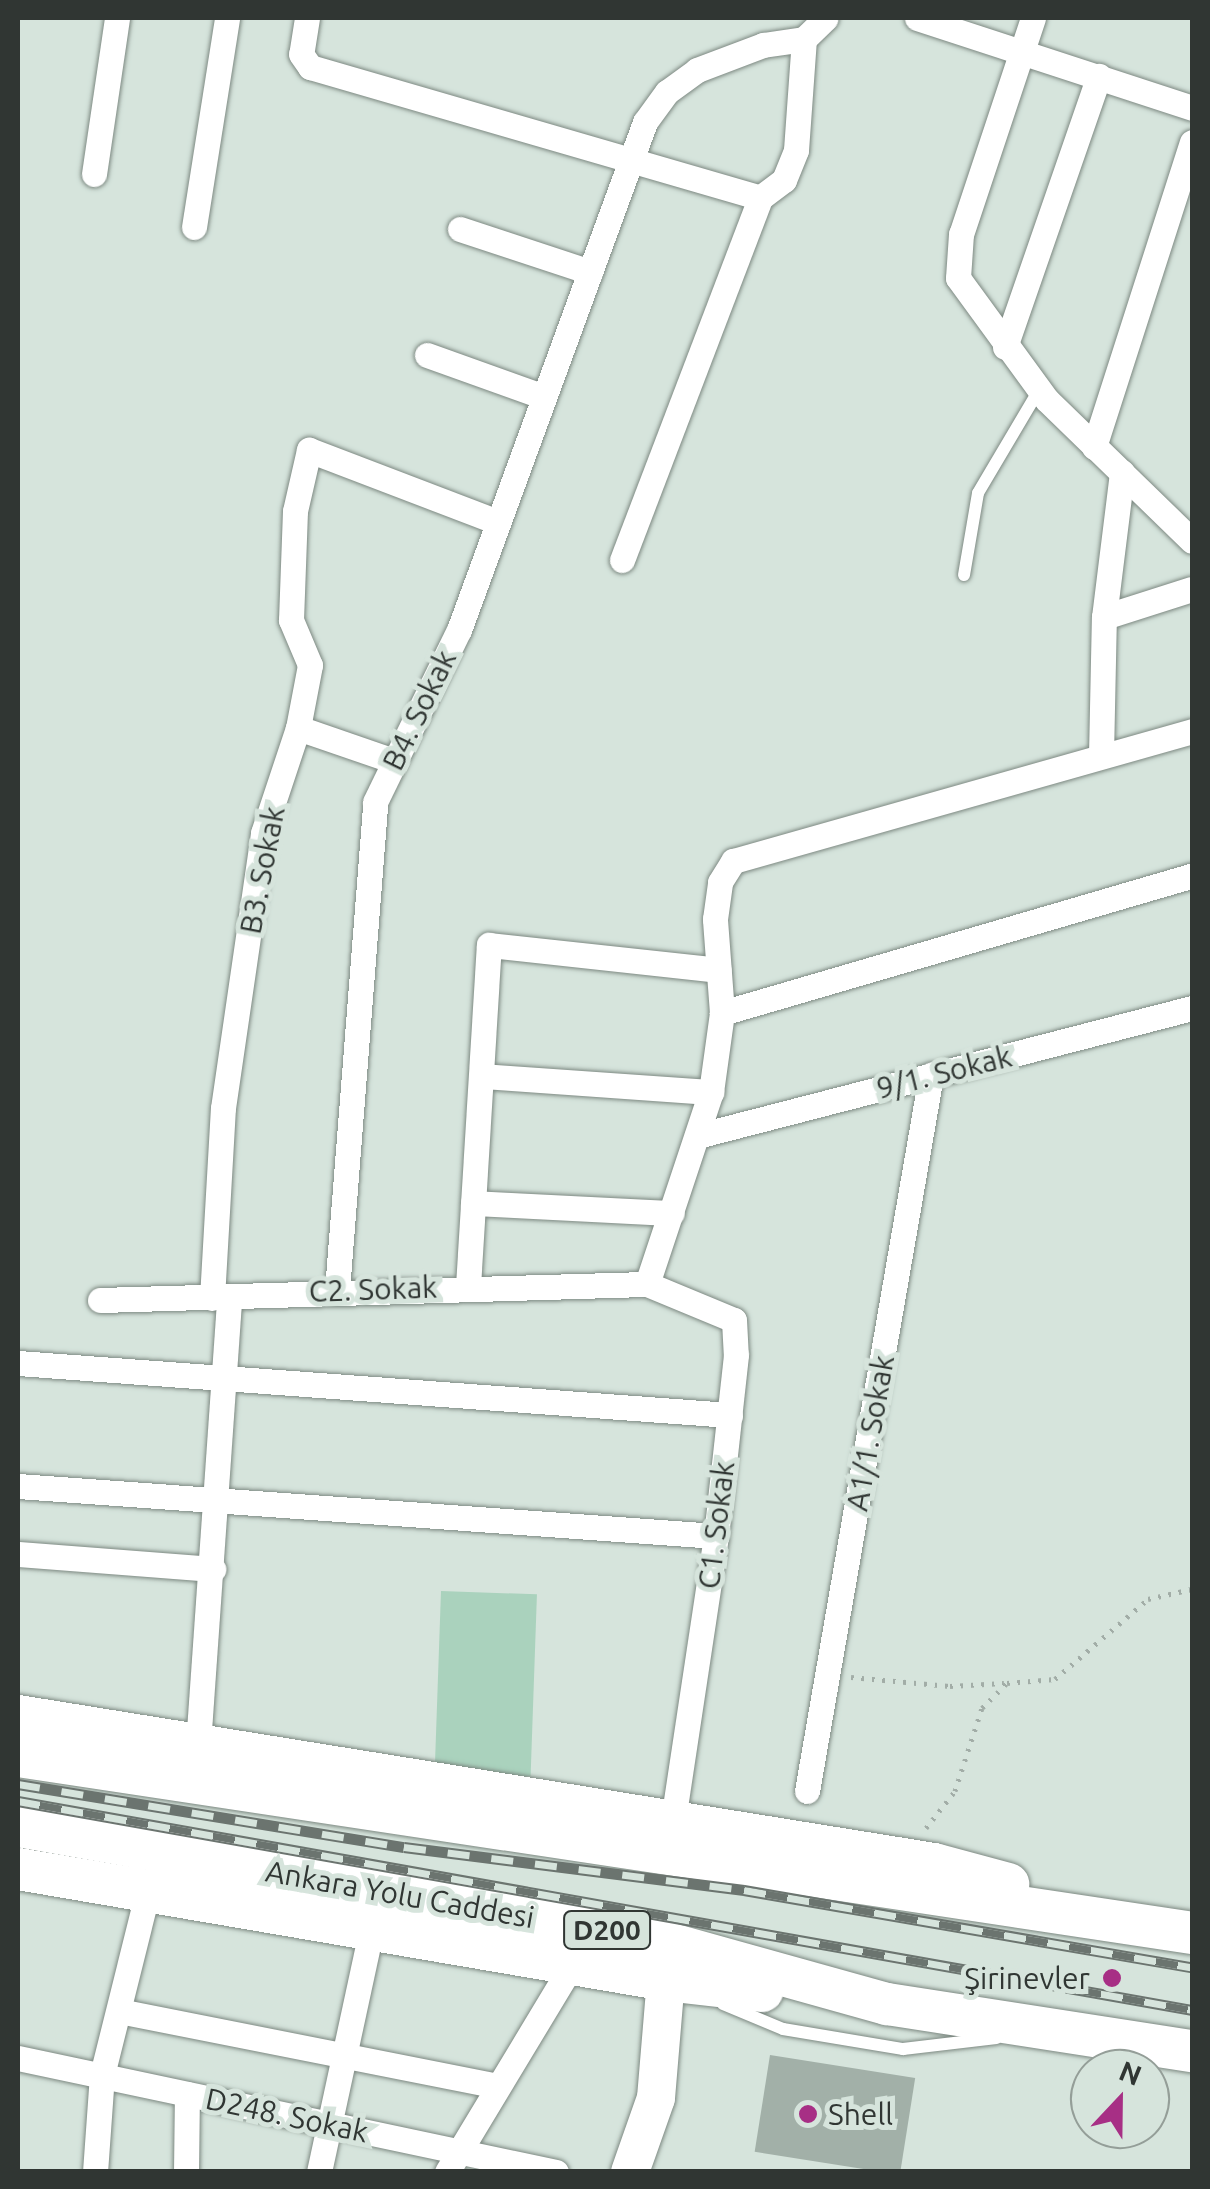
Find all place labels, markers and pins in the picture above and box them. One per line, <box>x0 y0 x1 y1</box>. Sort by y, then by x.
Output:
place label: Şirinevler <box>964 1960 1090 1996</box>
marker: Şirinevler <box>1099 1965 1125 1991</box>
place label: Shell <box>828 2096 893 2132</box>
marker: Shell <box>797 2103 819 2125</box>

